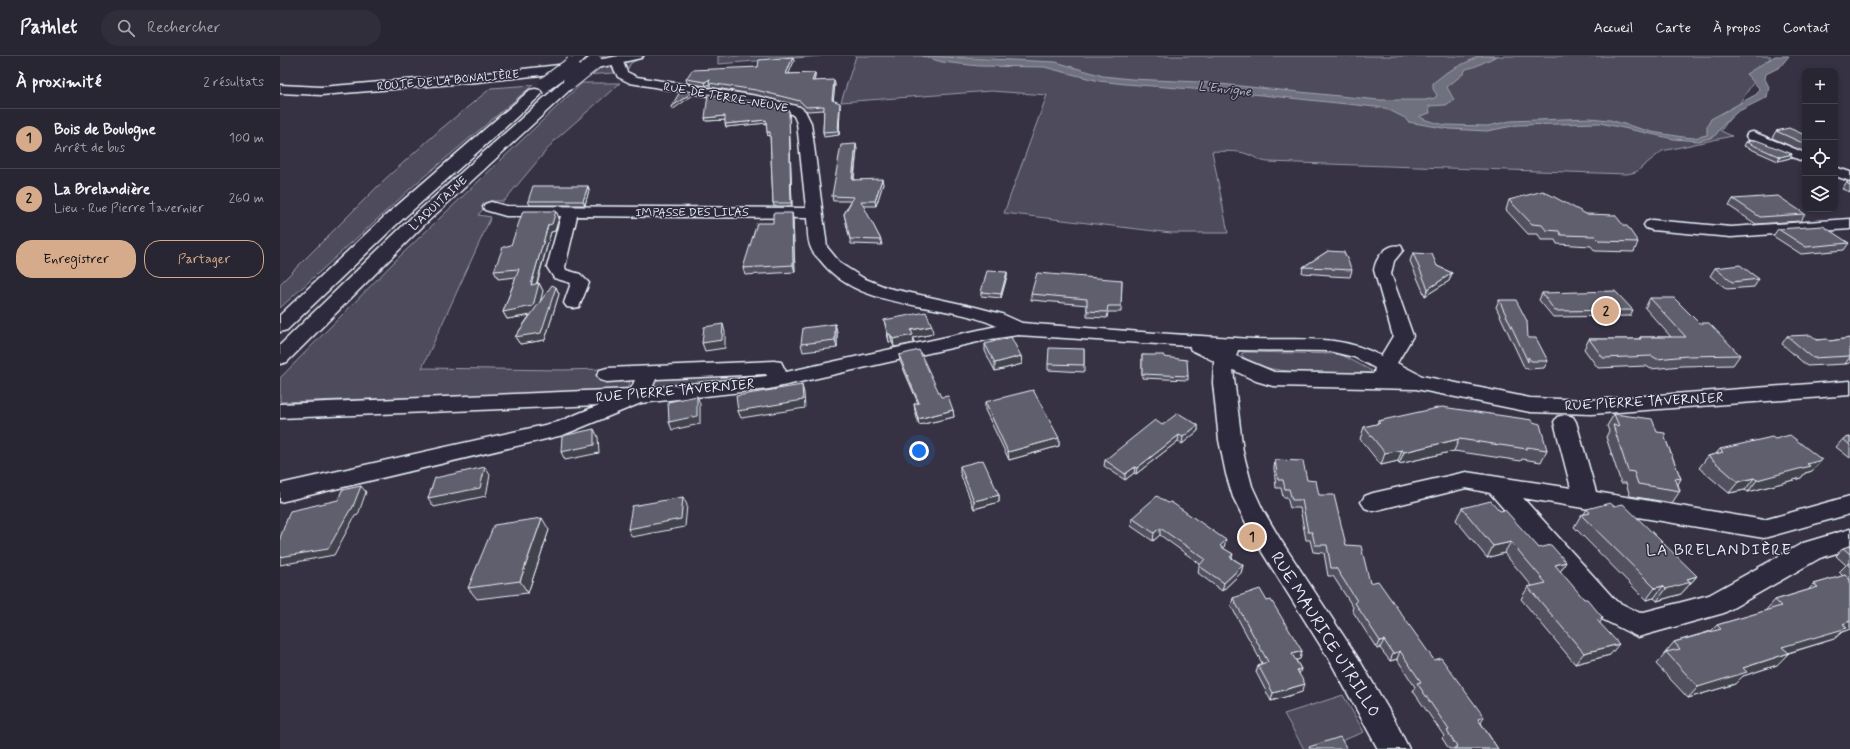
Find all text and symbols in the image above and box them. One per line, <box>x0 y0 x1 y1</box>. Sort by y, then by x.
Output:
search box <box>101 10 381 46</box>
text: Pathlet <box>20 15 77 40</box>
icon: search <box>115 17 137 39</box>
text: Rechercher <box>147 18 220 38</box>
text: Accueil <box>1594 19 1633 37</box>
text: Carte <box>1655 19 1691 37</box>
text: À propos <box>1713 19 1761 37</box>
text: Contact <box>1783 19 1830 37</box>
street label: ROUTE DE LA BONALIÈRE <box>376 67 520 95</box>
map controls <box>1802 68 1838 212</box>
button: + <box>1802 68 1838 104</box>
text: À proximité <box>16 71 101 93</box>
text: 2 résultats <box>203 74 264 91</box>
water label: L'Envigne <box>1197 78 1253 102</box>
street label: RUE DE TERRE-NEUVE <box>662 79 790 117</box>
button: − <box>1802 104 1838 140</box>
text: Bois de Boulogne <box>54 120 156 140</box>
text: 1 <box>26 130 32 147</box>
text: 100 m <box>229 130 264 147</box>
text: Arrêt de bus <box>54 140 125 157</box>
button: locate <box>1802 140 1838 176</box>
street label: L'AQUITAINE <box>406 173 471 235</box>
button: layers <box>1802 176 1838 212</box>
text: La Brelandière <box>54 180 150 200</box>
text: 2 <box>26 190 32 207</box>
text: 260 m <box>229 190 264 207</box>
text: Lieu · Rue Pierre Tavernier <box>54 200 204 217</box>
street label: IMPASSE DES LILAS <box>635 205 749 221</box>
button: Enregistrer <box>16 240 136 278</box>
button: Partager <box>144 240 264 278</box>
pin: 2 <box>1593 296 1619 326</box>
street label: RUE PIERRE TAVERNIER <box>595 375 755 407</box>
street label: RUE PIERRE TAVERNIER <box>1564 389 1724 415</box>
your location <box>909 441 929 461</box>
pin: 1 <box>1239 522 1265 552</box>
district label: LA BRELANDIÈRE <box>1646 540 1792 561</box>
street label: RUE MAURICE UTRILLO <box>1265 548 1385 721</box>

